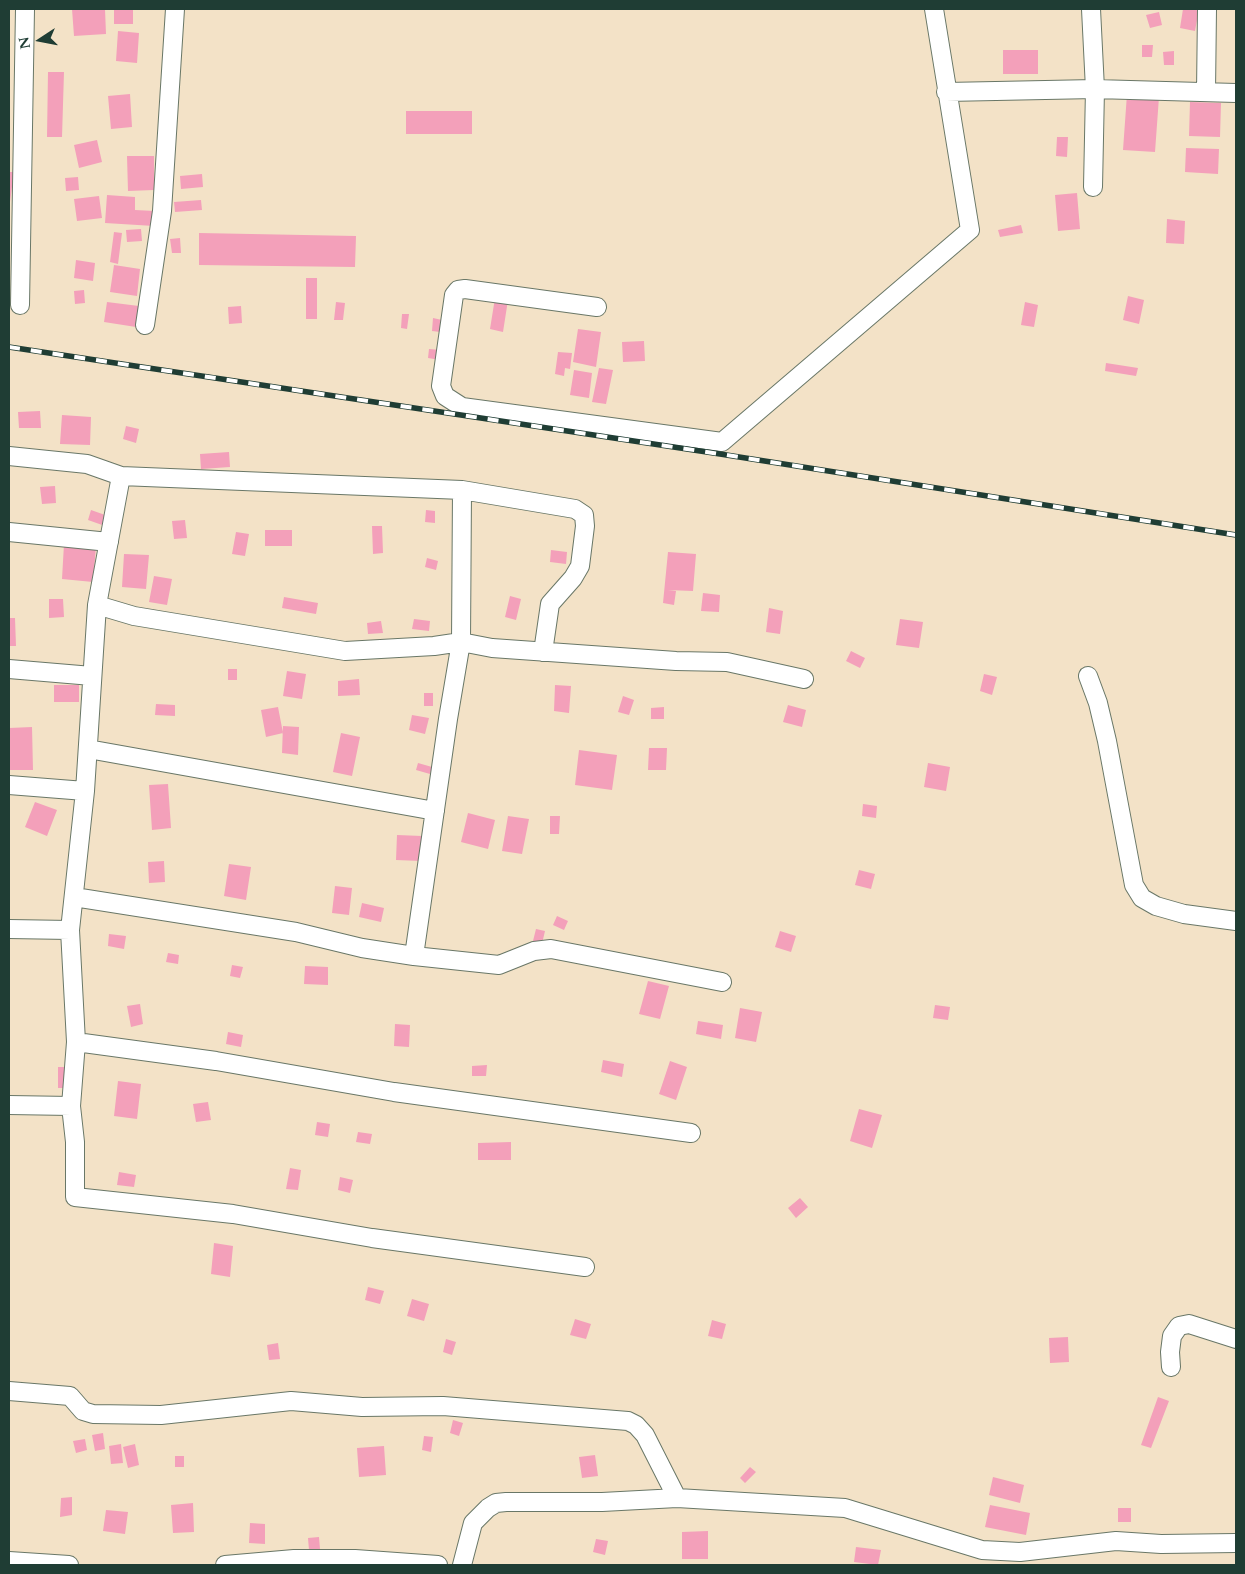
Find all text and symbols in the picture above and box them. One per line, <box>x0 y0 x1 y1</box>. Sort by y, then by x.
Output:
north arrow <box>15 15 65 65</box>
text: N <box>14 35 35 51</box>

